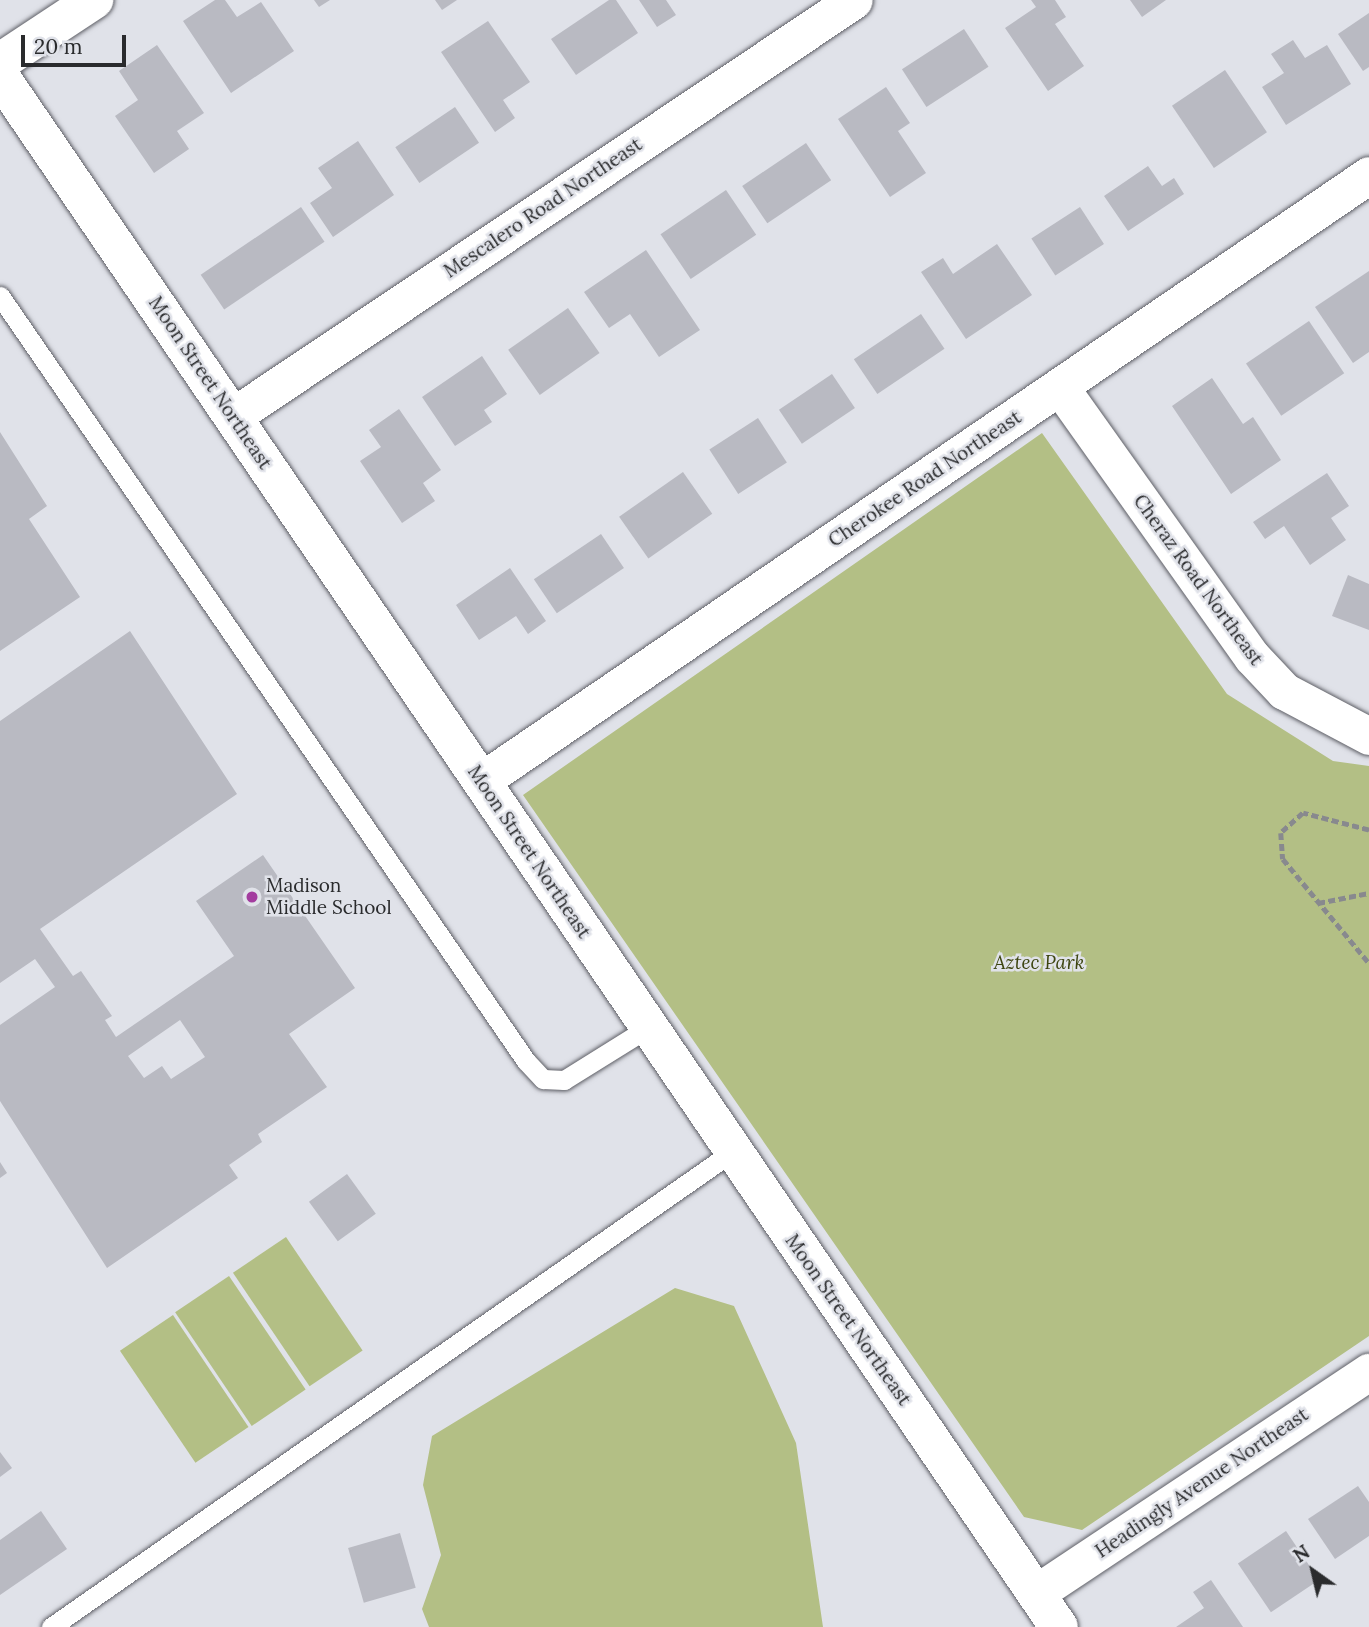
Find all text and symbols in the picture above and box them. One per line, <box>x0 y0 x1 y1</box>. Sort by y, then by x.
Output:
scale bar <box>24 21 130 65</box>
text: 20 m <box>34 33 83 60</box>
street label: Mescalero Road Northeast <box>440 133 646 283</box>
street label: Moon Street Northeast <box>144 292 276 474</box>
street label: Cherokee Road Northeast <box>824 406 1026 552</box>
street label: Cheraz Road Northeast <box>1128 490 1268 670</box>
street label: Moon Street Northeast <box>463 761 595 943</box>
place label: Madison Middle School <box>266 875 392 919</box>
marker: Madison Middle School <box>244 889 260 905</box>
park label: Aztec Park <box>994 952 1084 974</box>
street label: Moon Street Northeast <box>780 1230 916 1410</box>
street label: Headingly Avenue Northeast <box>1091 1403 1313 1563</box>
north arrow <box>1278 1536 1348 1606</box>

